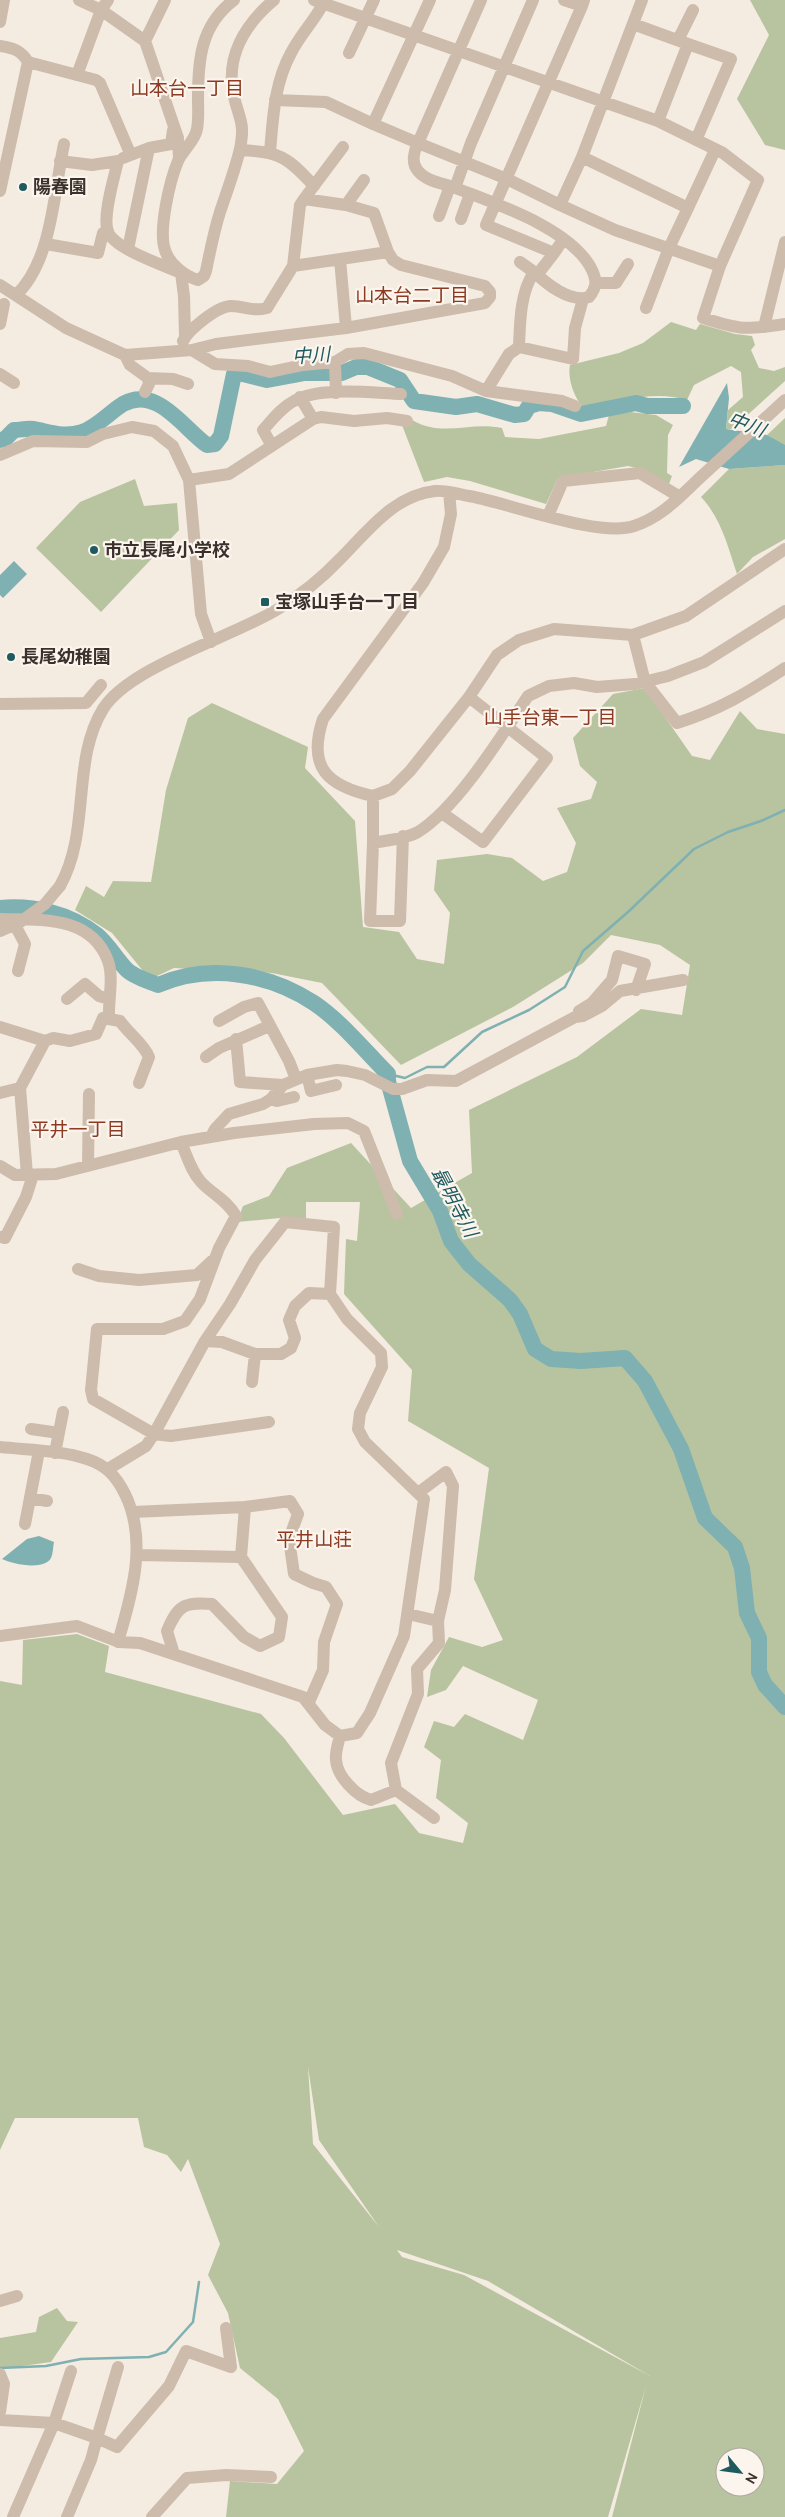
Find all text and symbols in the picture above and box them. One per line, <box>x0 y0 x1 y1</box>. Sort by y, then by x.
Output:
district label: 山本台一丁目 <box>130 77 244 100</box>
place label: 陽春園 <box>33 176 87 198</box>
marker: 陽春園 <box>17 181 29 193</box>
district label: 山本台二丁目 <box>355 284 469 307</box>
water label: 中川 <box>291 343 333 368</box>
water label: 中川 <box>725 407 771 443</box>
place label: 市立長尾小学校 <box>104 539 230 561</box>
marker: 市立長尾小学校 <box>88 544 100 556</box>
place label: 宝塚山手台一丁目 <box>275 591 419 613</box>
marker: 宝塚山手台一丁目 <box>259 596 271 608</box>
place label: 長尾幼稚園 <box>21 646 111 668</box>
marker: 長尾幼稚園 <box>5 651 17 663</box>
district label: 山手台東一丁目 <box>483 706 617 729</box>
district label: 平井一丁目 <box>30 1118 126 1141</box>
water label: 最明寺川 <box>427 1163 483 1243</box>
district label: 平井山荘 <box>276 1528 352 1551</box>
north arrow <box>715 2447 765 2497</box>
text: N <box>741 2470 762 2487</box>

